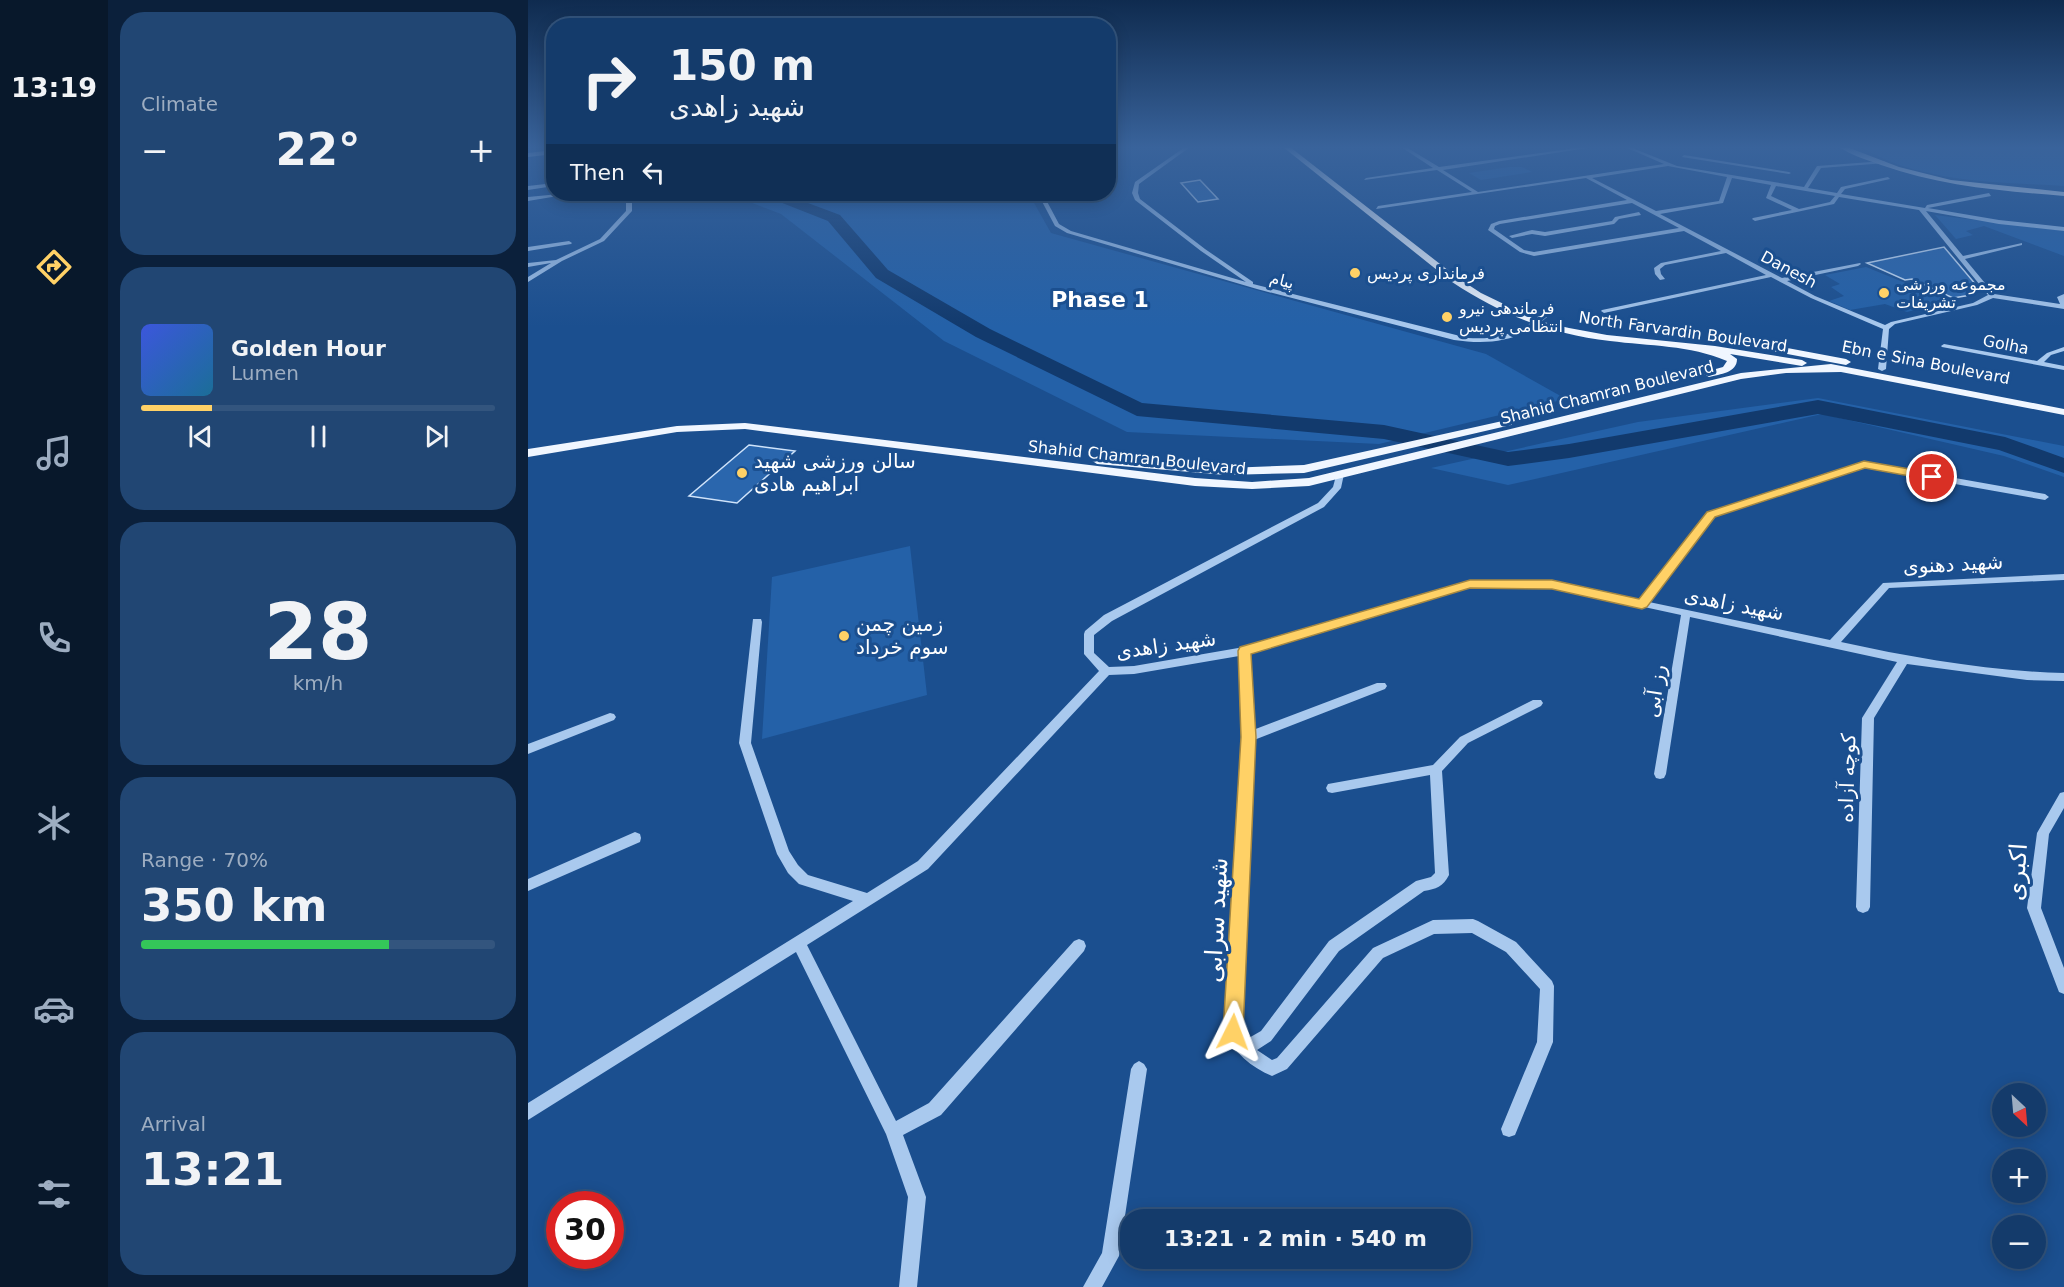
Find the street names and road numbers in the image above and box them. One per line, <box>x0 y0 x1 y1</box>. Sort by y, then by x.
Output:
street label: Danesh <box>1758 247 1820 292</box>
street label: پیام <box>1268 268 1296 294</box>
street label: North Farvardin Boulevard <box>1577 307 1788 356</box>
street label: Golha <box>1981 331 2031 358</box>
street label: Ebn e Sina Boulevard <box>1840 337 2012 388</box>
street label: Shahid Chamran Boulevard <box>1498 357 1716 428</box>
street label: Shahid Chamran Boulevard <box>1027 437 1247 478</box>
street label: شهید دهنوی <box>1902 549 2004 579</box>
street label: شهید زاهدی <box>1682 583 1786 625</box>
street label: شهید زاهدی <box>1114 626 1218 664</box>
street label: رز آبی <box>1638 663 1671 719</box>
street label: کوچه آزاده <box>1832 732 1861 823</box>
street label: اکبری <box>2001 842 2033 902</box>
street label: شهید سرابی <box>1199 857 1233 983</box>

